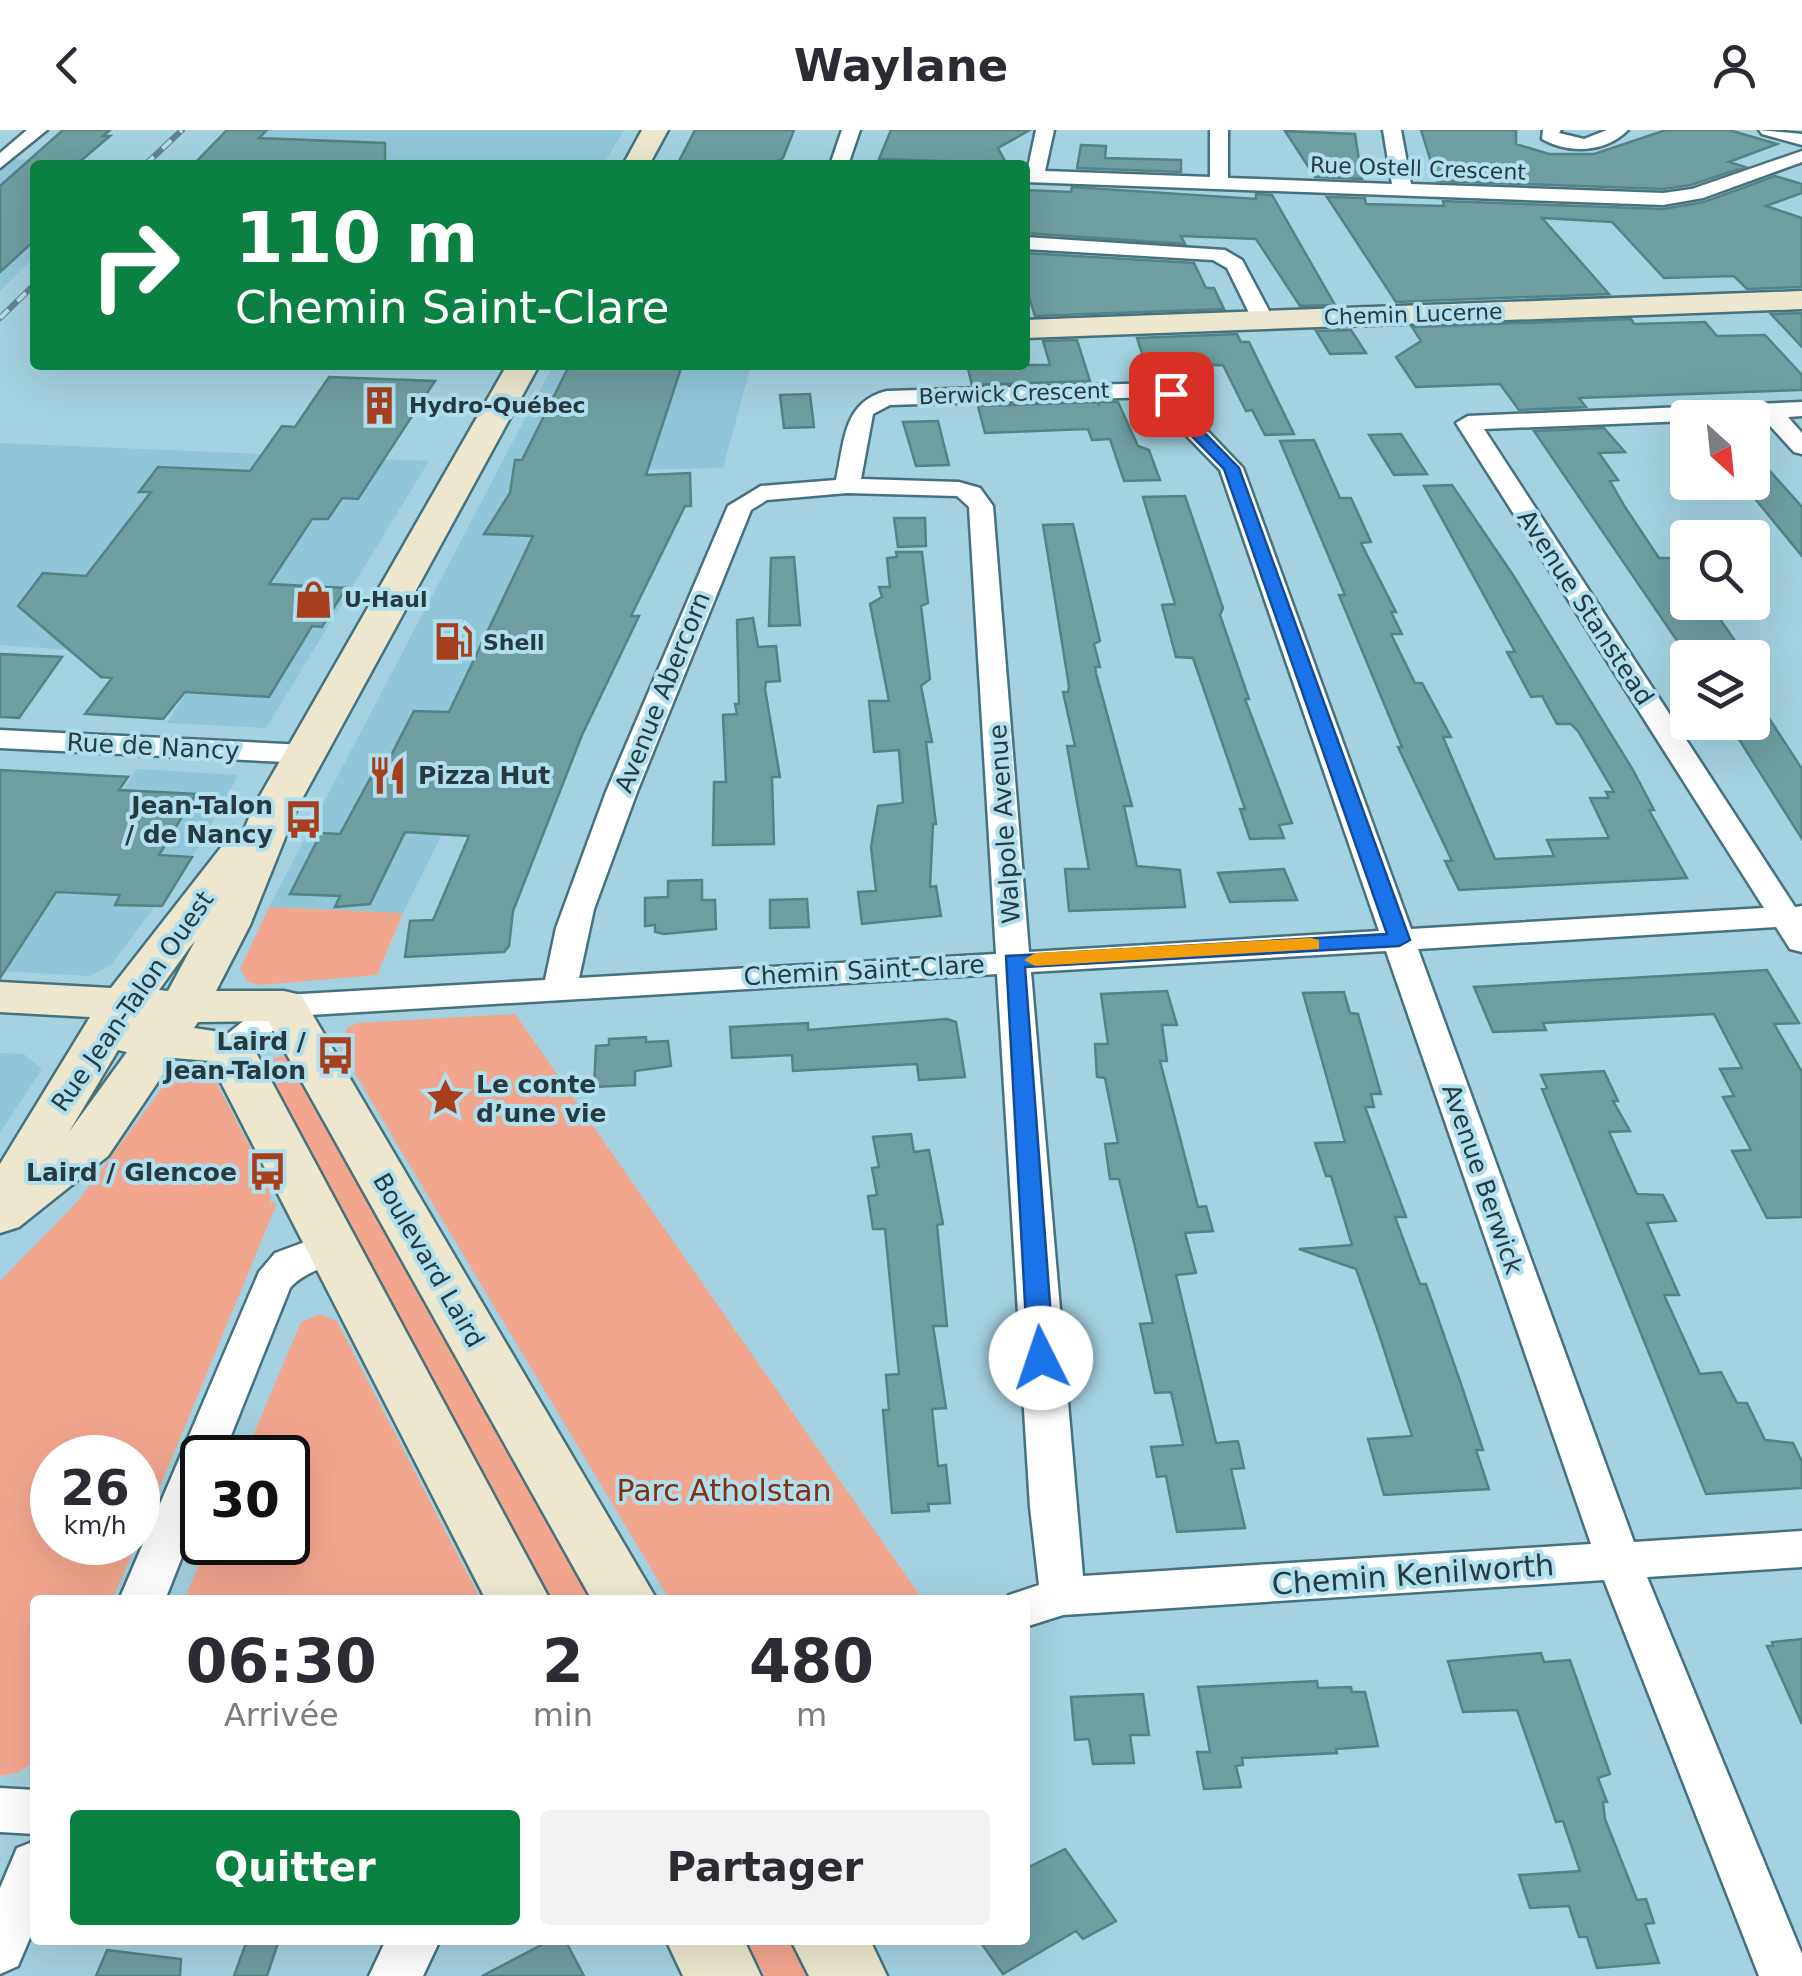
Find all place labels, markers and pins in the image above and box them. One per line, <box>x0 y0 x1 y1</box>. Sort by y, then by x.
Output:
pin <box>1129 352 1214 437</box>
building icon: Hydro-Québec <box>358 384 400 426</box>
place label: Hydro-Québec <box>409 393 586 418</box>
shop icon: U-Haul <box>293 578 335 620</box>
place label: U-Haul <box>344 587 427 612</box>
fuel station icon: Shell <box>432 621 474 663</box>
place label: Shell <box>483 630 545 655</box>
restaurant icon: Pizza Hut <box>367 754 409 796</box>
place label: Pizza Hut <box>418 761 550 790</box>
place label: Jean-Talon / de Nancy <box>125 791 273 849</box>
bus stop icon: Jean-Talon / de Nancy <box>282 798 324 840</box>
place label: Laird / Jean-Talon <box>162 1027 307 1085</box>
bus stop icon: Laird / Jean-Talon <box>315 1034 357 1076</box>
place label: Le conte d’une vie <box>476 1070 606 1128</box>
place icon: Le conte d’une vie <box>425 1077 467 1119</box>
bus stop icon: Laird / Glencoe <box>246 1151 288 1193</box>
place label: Laird / Glencoe <box>26 1158 237 1187</box>

